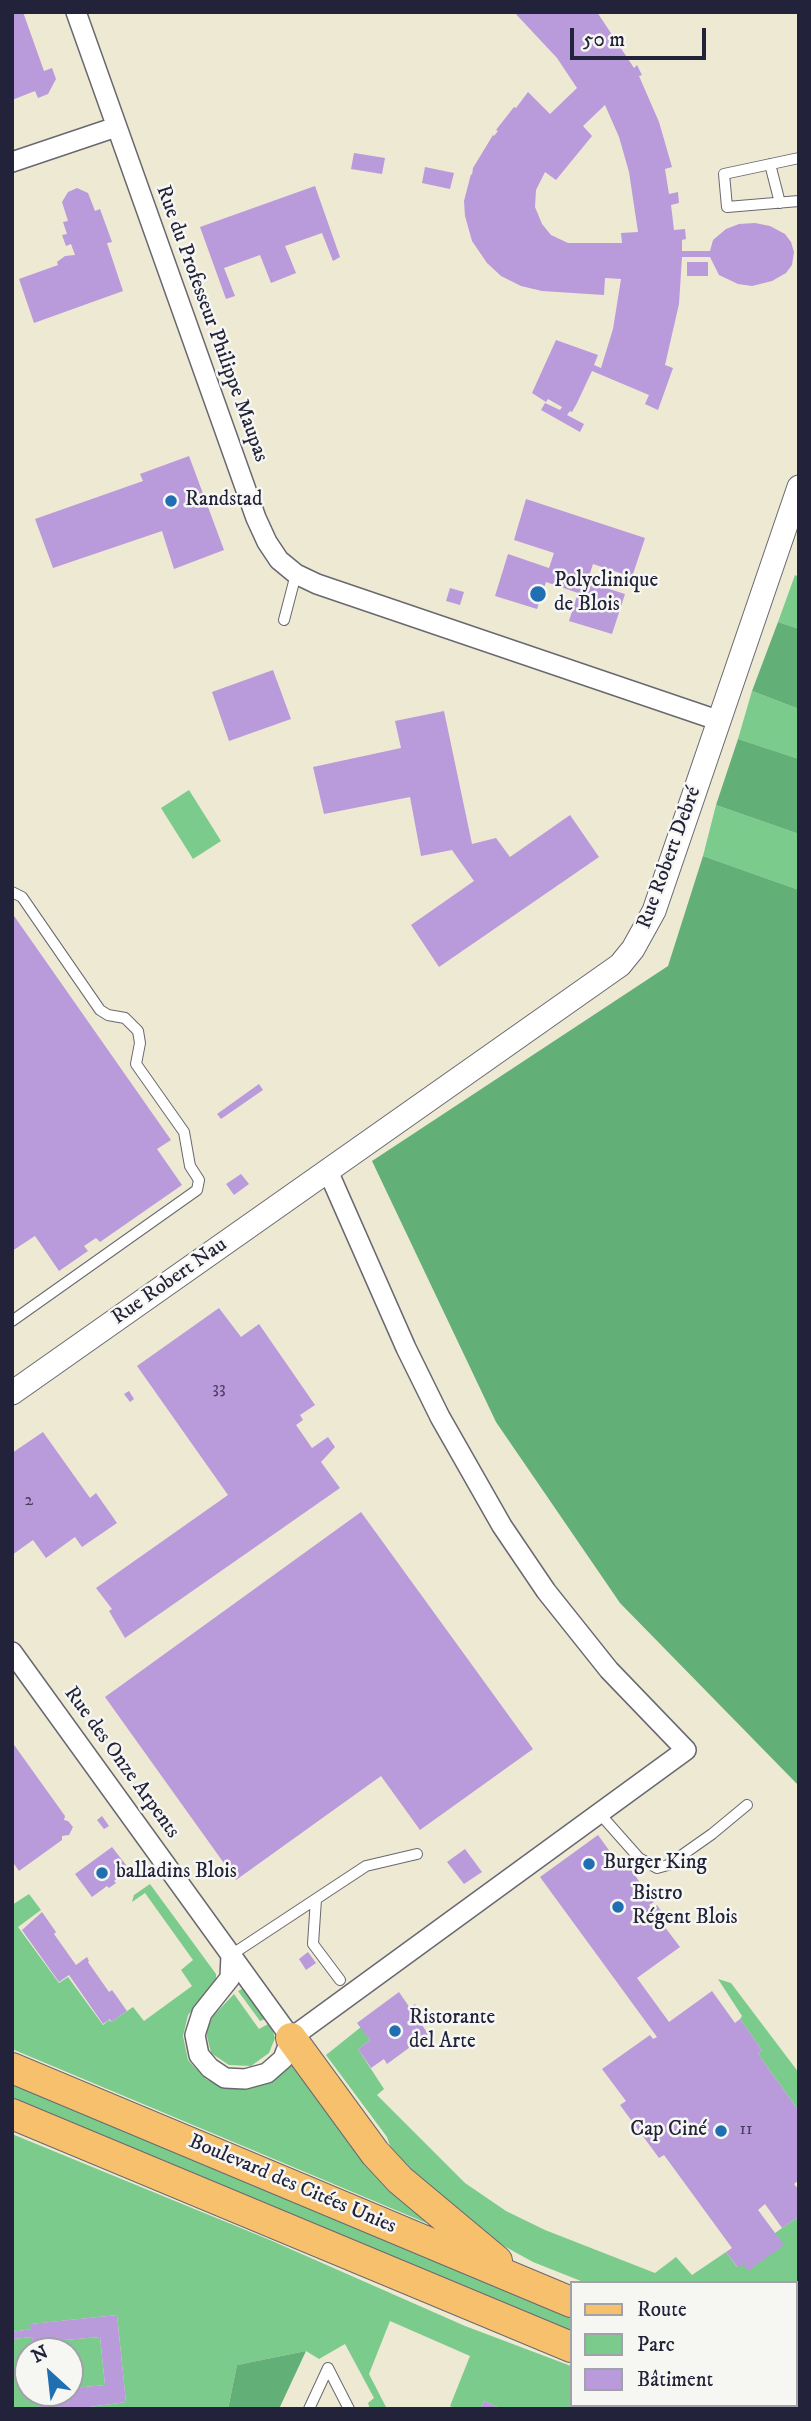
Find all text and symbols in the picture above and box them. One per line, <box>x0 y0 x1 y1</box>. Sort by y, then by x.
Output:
scale bar <box>573 14 710 58</box>
text: 50 m <box>583 27 625 53</box>
street label: Rue du Professeur Philippe Maupas <box>149 182 273 466</box>
place label: Randstad <box>185 488 262 514</box>
marker: Randstad <box>163 493 179 509</box>
place label: Polyclinique de Blois <box>554 569 658 619</box>
marker: Polyclinique de Blois <box>528 584 548 604</box>
street label: Rue Robert Debré <box>633 783 707 933</box>
street label: Rue Robert Nau <box>108 1233 232 1331</box>
house number: 33 <box>212 1378 226 1400</box>
house number: 2 <box>25 1490 33 1512</box>
street label: Rue des Onze Arpents <box>58 1682 184 1844</box>
place label: Burger King <box>603 1851 707 1877</box>
marker: Burger King <box>581 1856 597 1872</box>
place label: balladins Blois <box>116 1860 237 1886</box>
marker: balladins Blois <box>94 1865 110 1881</box>
place label: Bistro Régent Blois <box>632 1882 738 1932</box>
marker: Bistro Régent Blois <box>610 1899 626 1915</box>
place label: Ristorante del Arte <box>409 2006 495 2056</box>
marker: Ristorante del Arte <box>387 2023 403 2039</box>
place label: Cap Ciné <box>630 2118 707 2144</box>
house number: 11 <box>739 2119 753 2141</box>
marker: Cap Ciné <box>713 2123 729 2139</box>
street label: Boulevard des Citées Unies <box>185 2130 399 2240</box>
legend <box>570 2281 797 2407</box>
text: Route <box>637 2297 687 2323</box>
text: Parc <box>637 2332 675 2358</box>
north arrow <box>14 2337 84 2407</box>
text: N <box>28 2341 52 2368</box>
text: Bâtiment <box>637 2367 713 2393</box>

